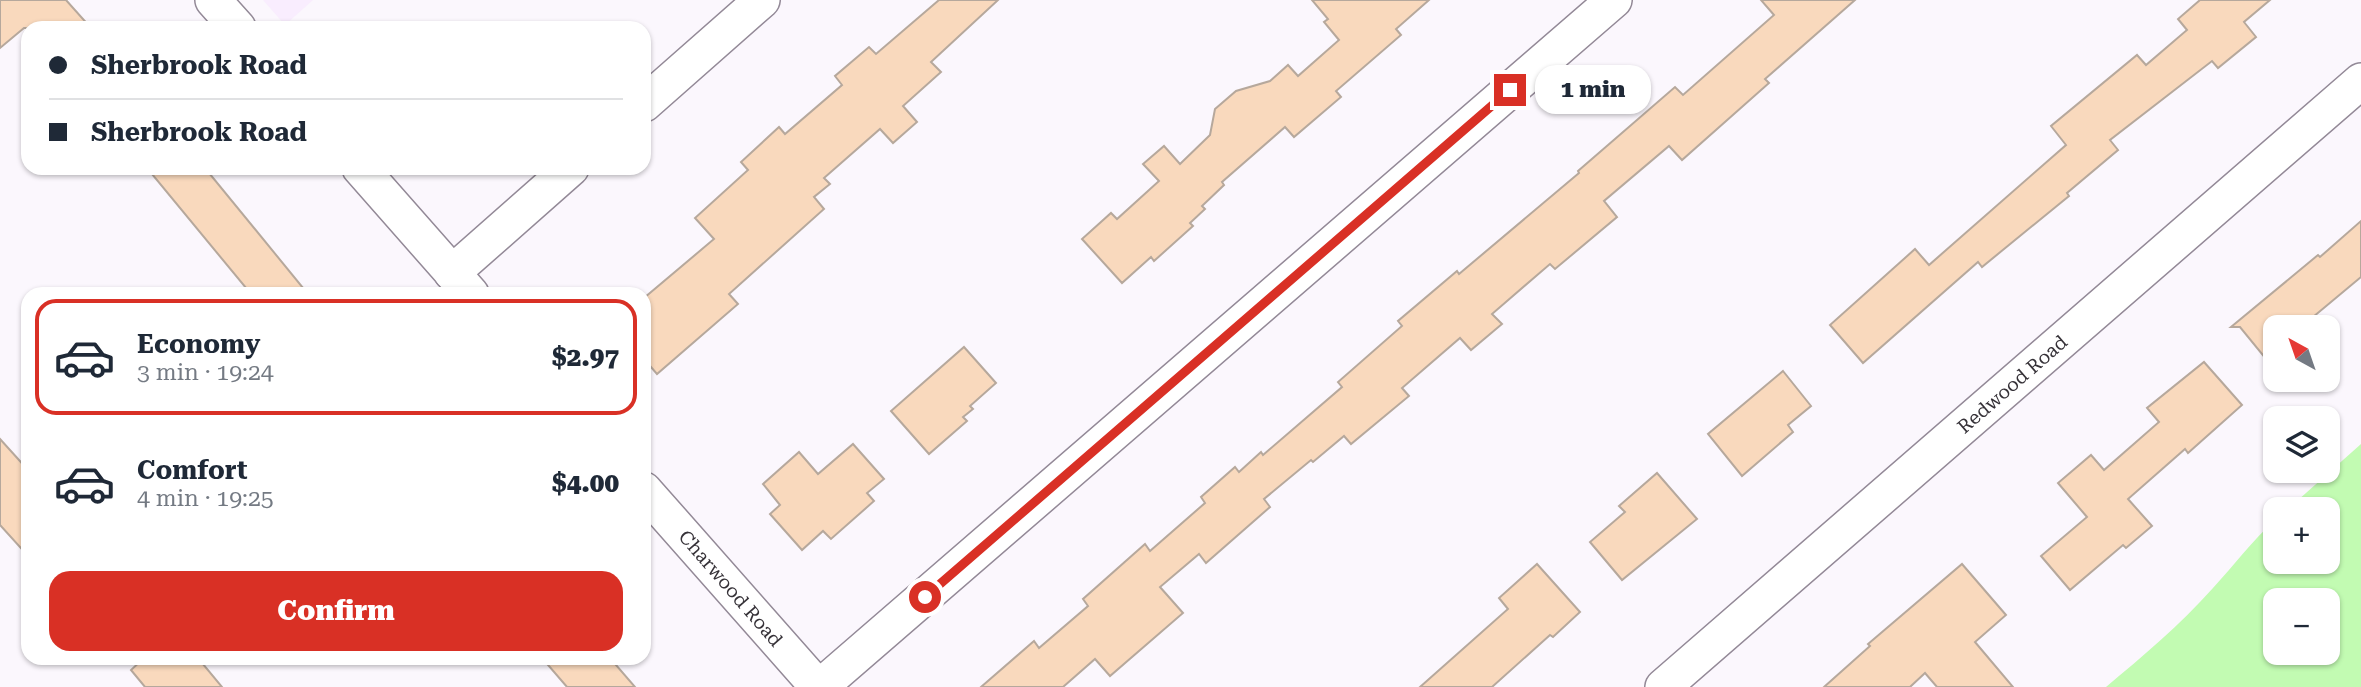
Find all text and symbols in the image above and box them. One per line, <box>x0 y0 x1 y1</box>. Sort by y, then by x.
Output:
text: Sherbrook Road <box>91 50 307 80</box>
callout: 1 min <box>1534 66 1650 114</box>
route end <box>1494 74 1526 106</box>
text: 1 min <box>1561 76 1625 103</box>
text: Sherbrook Road <box>91 117 307 147</box>
north arrow <box>2263 315 2340 392</box>
map controls <box>2263 315 2340 665</box>
icon: car <box>53 326 116 389</box>
text: Economy <box>137 329 260 359</box>
street label: Redwood Road <box>1953 330 2072 438</box>
text: $2.97 <box>552 342 619 372</box>
text: 3 min · 19:24 <box>137 359 274 386</box>
button: layers <box>2263 406 2340 483</box>
icon: car <box>53 452 116 515</box>
text: Comfort <box>137 455 247 485</box>
text: $4.00 <box>552 468 619 498</box>
text: 4 min · 19:25 <box>137 485 274 512</box>
button: + <box>2263 497 2340 574</box>
street label: Charwood Road <box>674 525 787 651</box>
button: Confirm <box>49 571 623 651</box>
route start <box>909 581 941 613</box>
button: − <box>2263 588 2340 665</box>

